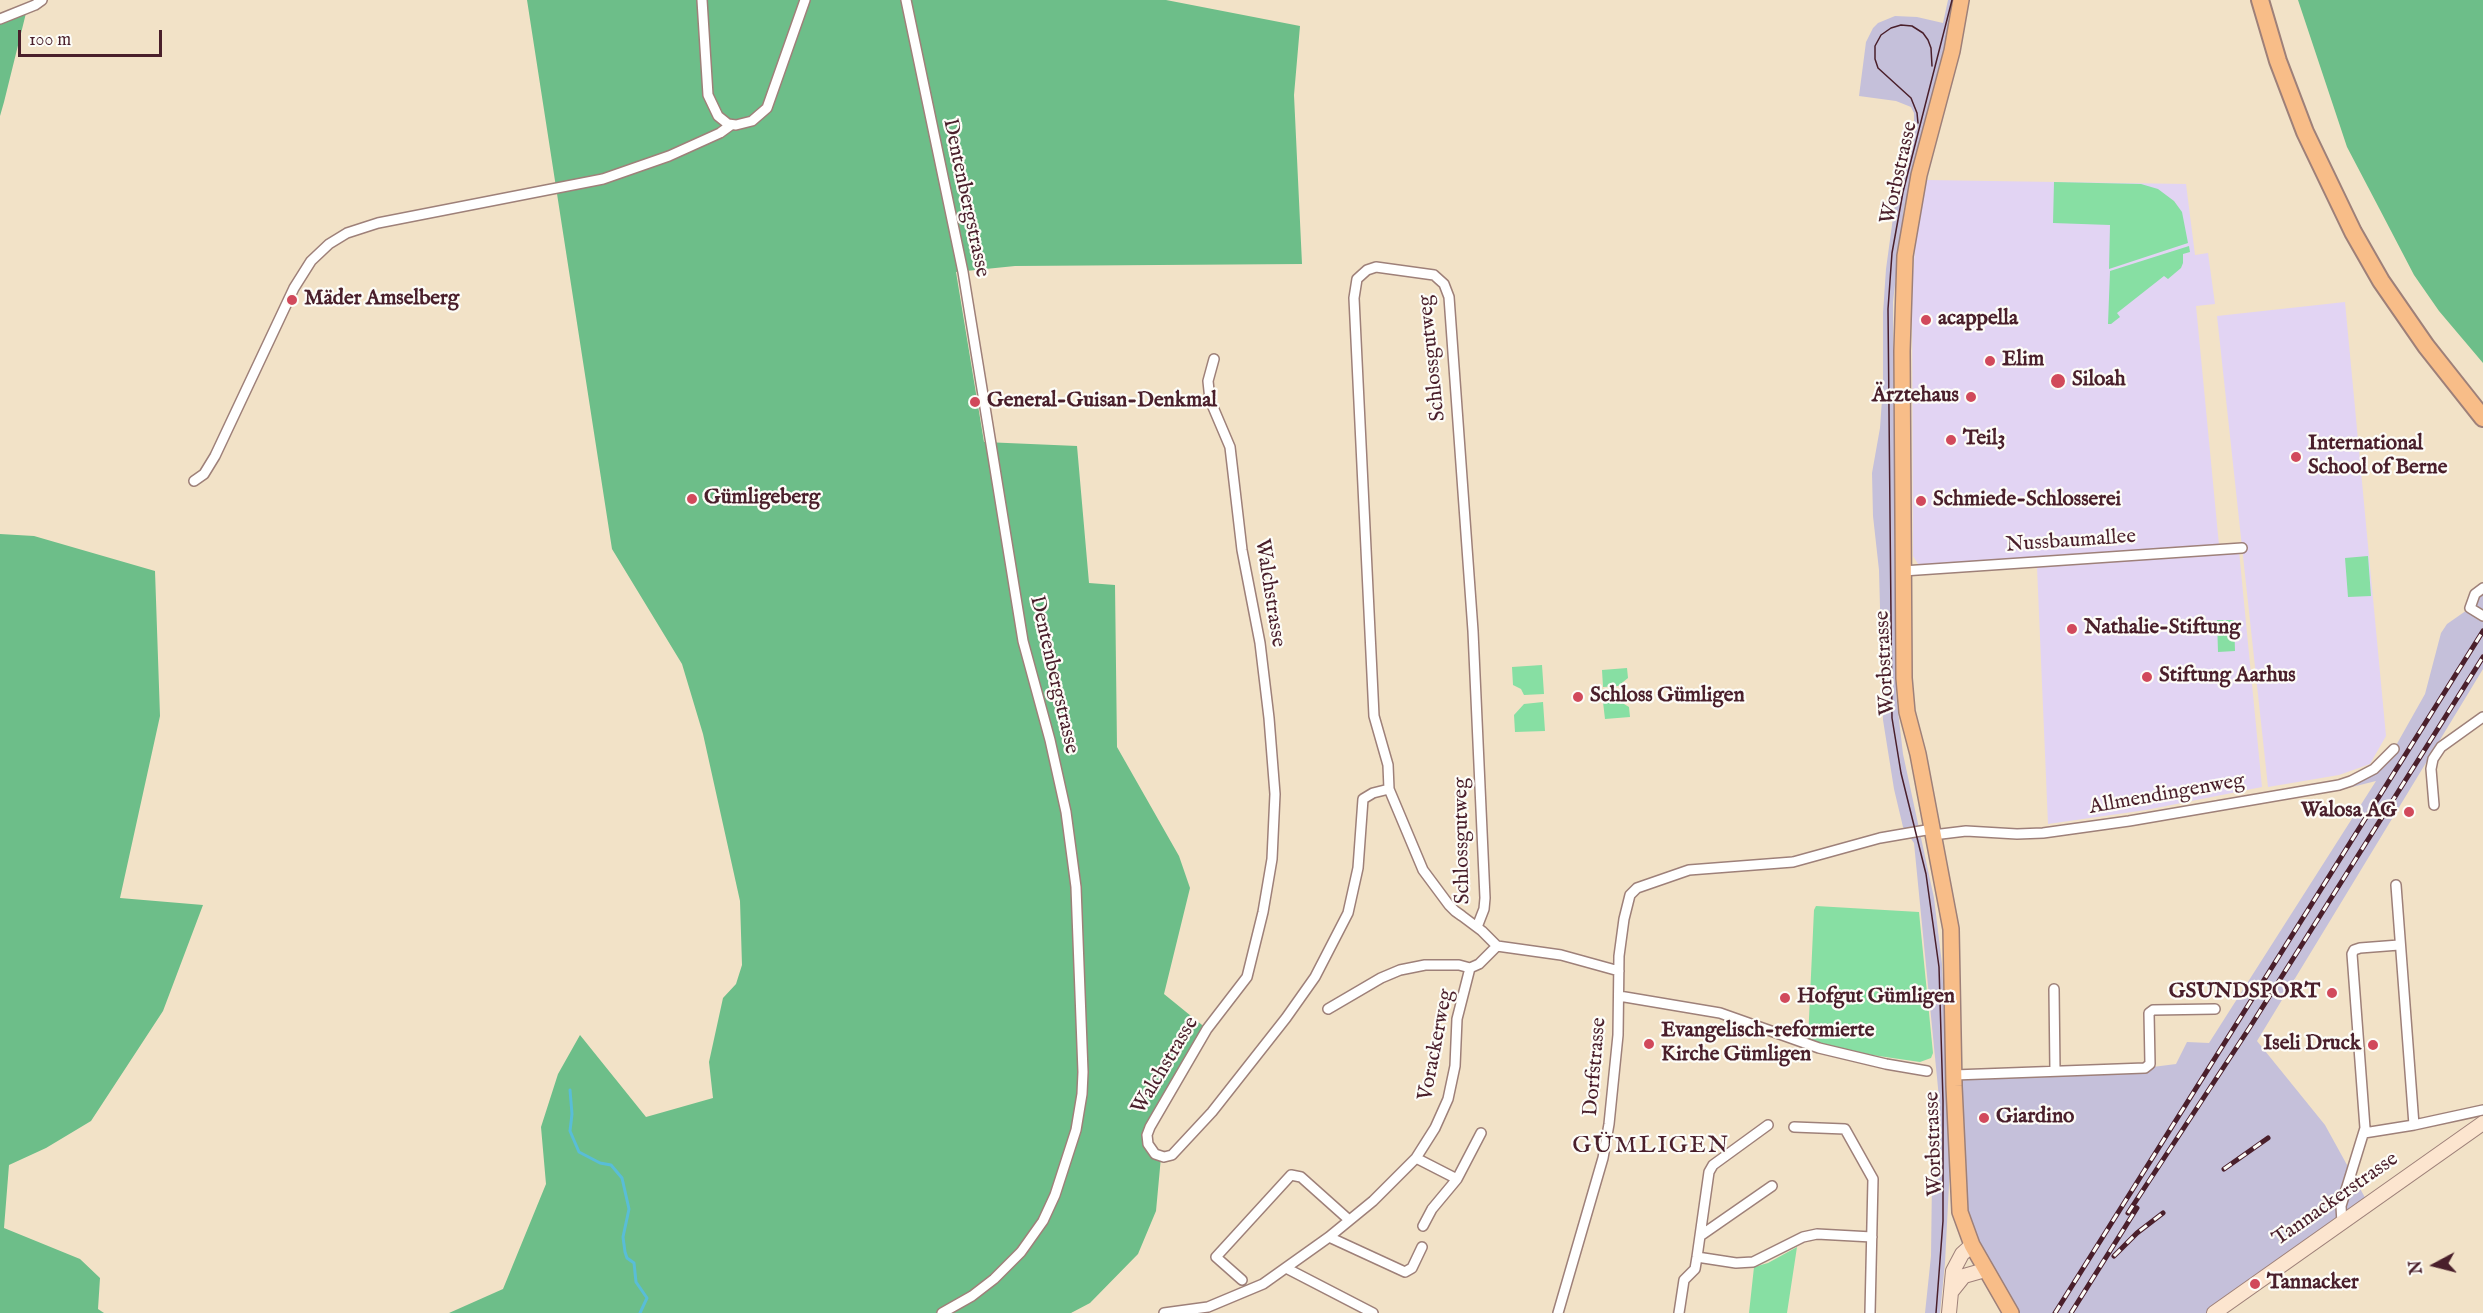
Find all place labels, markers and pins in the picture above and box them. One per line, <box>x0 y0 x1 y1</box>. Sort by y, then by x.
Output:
place label: Mäder Amselberg <box>304 287 459 313</box>
marker: Mäder Amselberg <box>285 293 299 307</box>
place label: acappella <box>1938 307 2018 333</box>
marker: acappella <box>1919 313 1933 327</box>
place label: Elim <box>2002 348 2044 374</box>
marker: Elim <box>1983 354 1997 368</box>
place label: Siloah <box>2072 368 2126 394</box>
marker: Siloah <box>2049 372 2067 390</box>
place label: Ärztehaus <box>1872 384 1959 410</box>
place label: General-Guisan-Denkmal <box>987 389 1217 415</box>
marker: Ärztehaus <box>1964 390 1978 404</box>
marker: General-Guisan-Denkmal <box>968 395 982 409</box>
place label: Teil3 <box>1963 427 2005 453</box>
place label: International School of Berne <box>2308 432 2447 482</box>
marker: Teil3 <box>1944 433 1958 447</box>
marker: International School of Berne <box>2289 450 2303 464</box>
place label: Gümligeberg <box>704 486 820 512</box>
place label: Schmiede-Schlosserei <box>1933 488 2121 514</box>
marker: Gümligeberg <box>685 492 699 506</box>
marker: Schmiede-Schlosserei <box>1914 494 1928 508</box>
place label: Nathalie-Stiftung <box>2084 616 2241 642</box>
marker: Nathalie-Stiftung <box>2065 622 2079 636</box>
place label: Stiftung Aarhus <box>2159 664 2296 690</box>
marker: Stiftung Aarhus <box>2140 670 2154 684</box>
place label: Schloss Gümligen <box>1590 684 1745 710</box>
marker: Schloss Gümligen <box>1571 690 1585 704</box>
place label: Walosa AG <box>2301 799 2397 825</box>
marker: Walosa AG <box>2402 805 2416 819</box>
place label: GSUNDSPORT <box>2169 980 2320 1006</box>
place label: Hofgut Gümligen <box>1797 985 1955 1011</box>
marker: GSUNDSPORT <box>2325 986 2339 1000</box>
marker: Hofgut Gümligen <box>1778 991 1792 1005</box>
place label: Evangelisch-reformierte Kirche Gümligen <box>1661 1019 1874 1069</box>
place label: Iseli Druck <box>2263 1032 2361 1058</box>
marker: Evangelisch-reformierte Kirche Gümligen <box>1642 1037 1656 1051</box>
marker: Iseli Druck <box>2366 1038 2380 1052</box>
place label: Giardino <box>1996 1105 2074 1131</box>
marker: Giardino <box>1977 1111 1991 1125</box>
place label: Tannacker <box>2267 1271 2359 1297</box>
marker: Tannacker <box>2248 1277 2262 1291</box>

